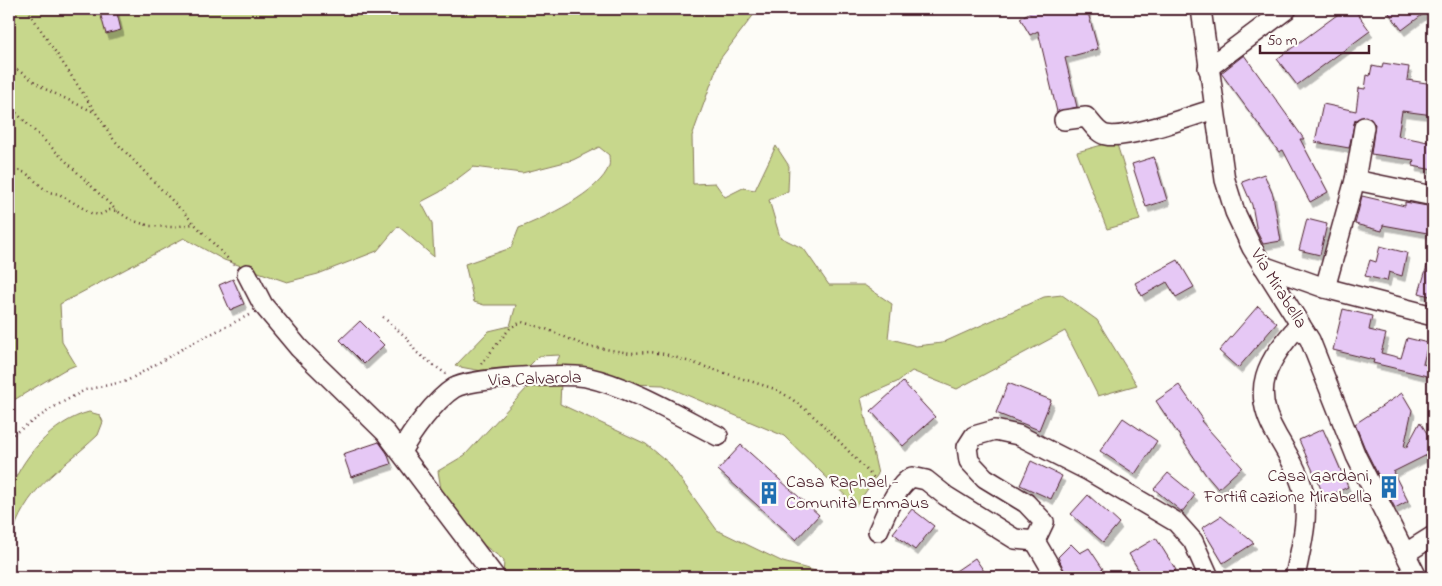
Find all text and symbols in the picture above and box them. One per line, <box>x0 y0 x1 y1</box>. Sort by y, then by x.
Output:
scale bar <box>1260 22 1368 54</box>
text: 50 m <box>1267 30 1298 52</box>
street label: Via Mirabella <box>1243 243 1313 334</box>
street label: Via Calvarola <box>487 365 582 395</box>
place label: Casa Gardani, Fortificazione Mirabella <box>1203 464 1372 511</box>
place label: Casa Raphael - Comunità Emmaus <box>786 470 929 517</box>
building icon: Casa Gardani, Fortificazione Mirabella <box>1376 474 1402 500</box>
building icon: Casa Raphael - Comunità Emmaus <box>756 480 782 506</box>

